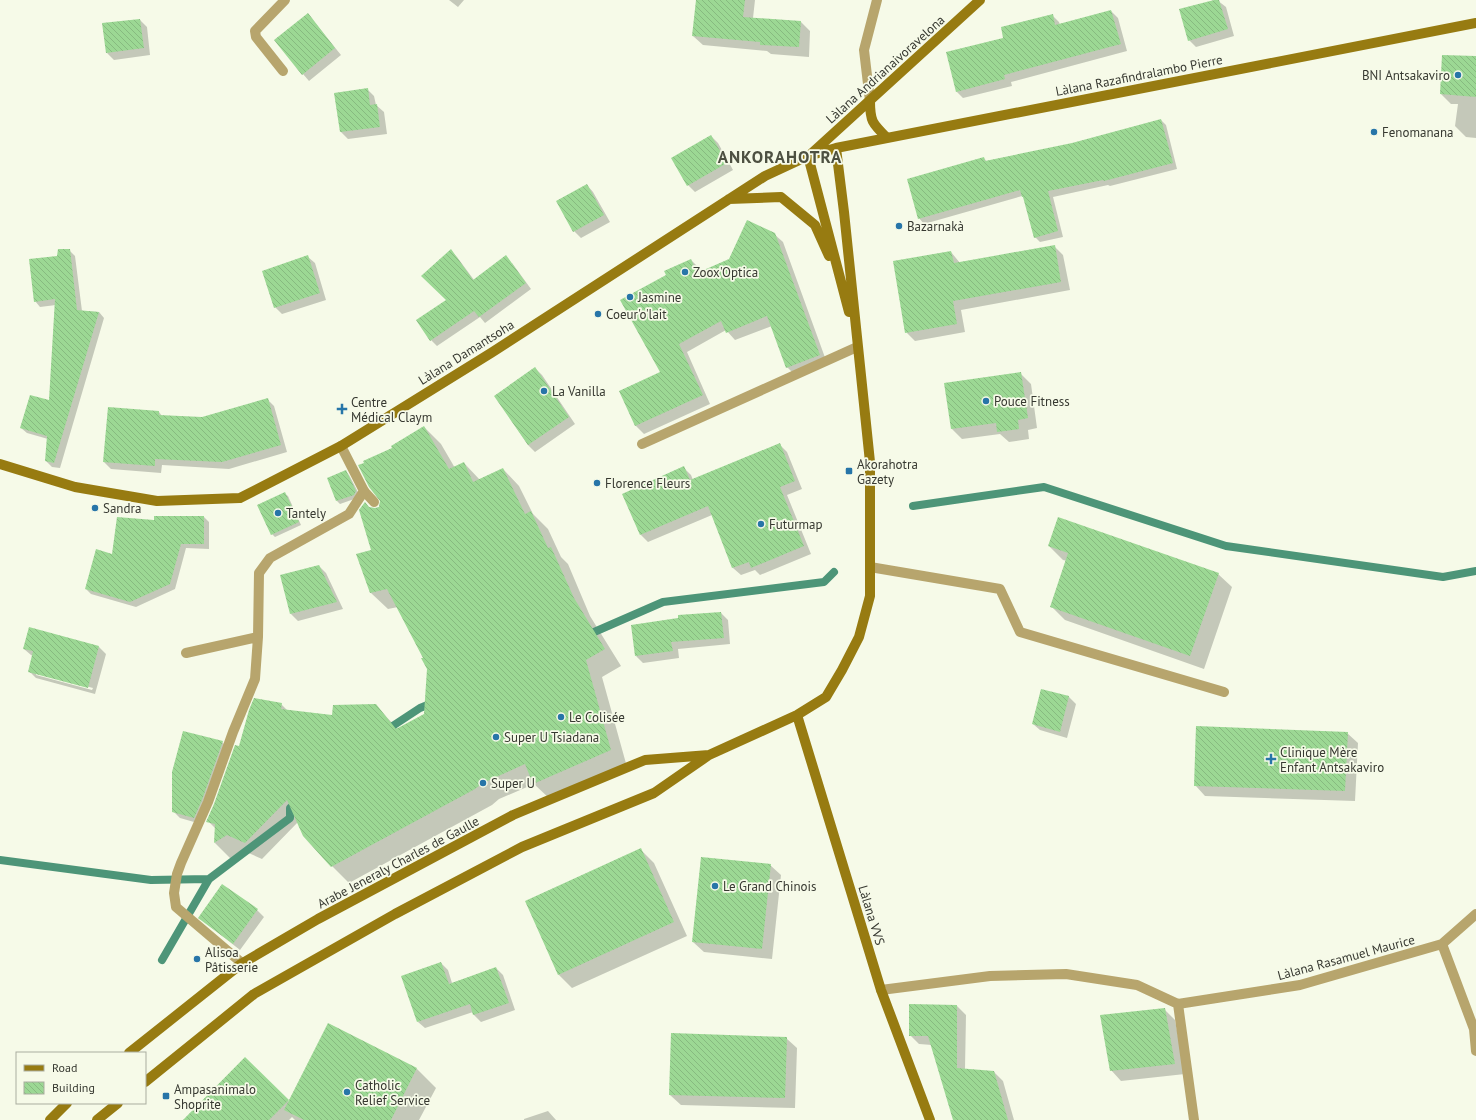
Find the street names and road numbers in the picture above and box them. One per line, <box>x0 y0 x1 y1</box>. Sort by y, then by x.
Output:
street label: Làlana Andrianaivoravelona <box>822 11 948 127</box>
street label: Làlana Razafindralambo Pierre <box>1054 51 1224 100</box>
street label: Làlana Damantsoha <box>415 316 517 389</box>
street label: Arabe Jeneraly Charles de Gaulle <box>314 812 482 912</box>
street label: Làlana VVS <box>854 883 889 947</box>
street label: Làlana Rasamuel Maurice <box>1276 931 1417 984</box>

